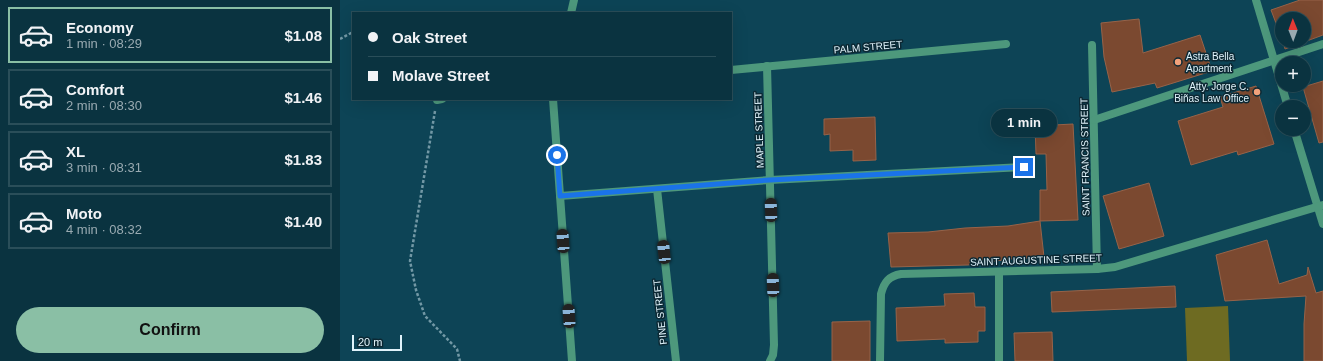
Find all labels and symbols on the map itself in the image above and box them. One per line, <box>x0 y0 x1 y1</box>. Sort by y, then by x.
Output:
north arrow <box>1275 12 1311 48</box>
street label: PALM STREET <box>833 39 903 55</box>
place label: Astra Bella Apartment <box>1186 51 1235 74</box>
marker: Astra Bella Apartment <box>1173 57 1183 67</box>
place label: Atty. Jorge C. Biñas Law Office <box>1174 81 1249 104</box>
marker: Atty. Jorge C. Biñas Law Office <box>1252 87 1262 97</box>
street label: MAPLE STREET <box>752 92 766 168</box>
street label: SAINT FRANCIS STREET <box>1078 98 1092 216</box>
callout: 1 min <box>991 109 1057 137</box>
route start <box>548 146 566 164</box>
route end <box>1015 158 1033 176</box>
car <box>765 198 777 222</box>
car <box>556 229 570 253</box>
car <box>657 239 671 265</box>
street label: SAINT AUGUSTINE STREET <box>970 252 1102 268</box>
car <box>767 273 779 297</box>
street label: PINE STREET <box>651 279 669 345</box>
car <box>562 304 576 328</box>
scale bar <box>352 333 402 352</box>

